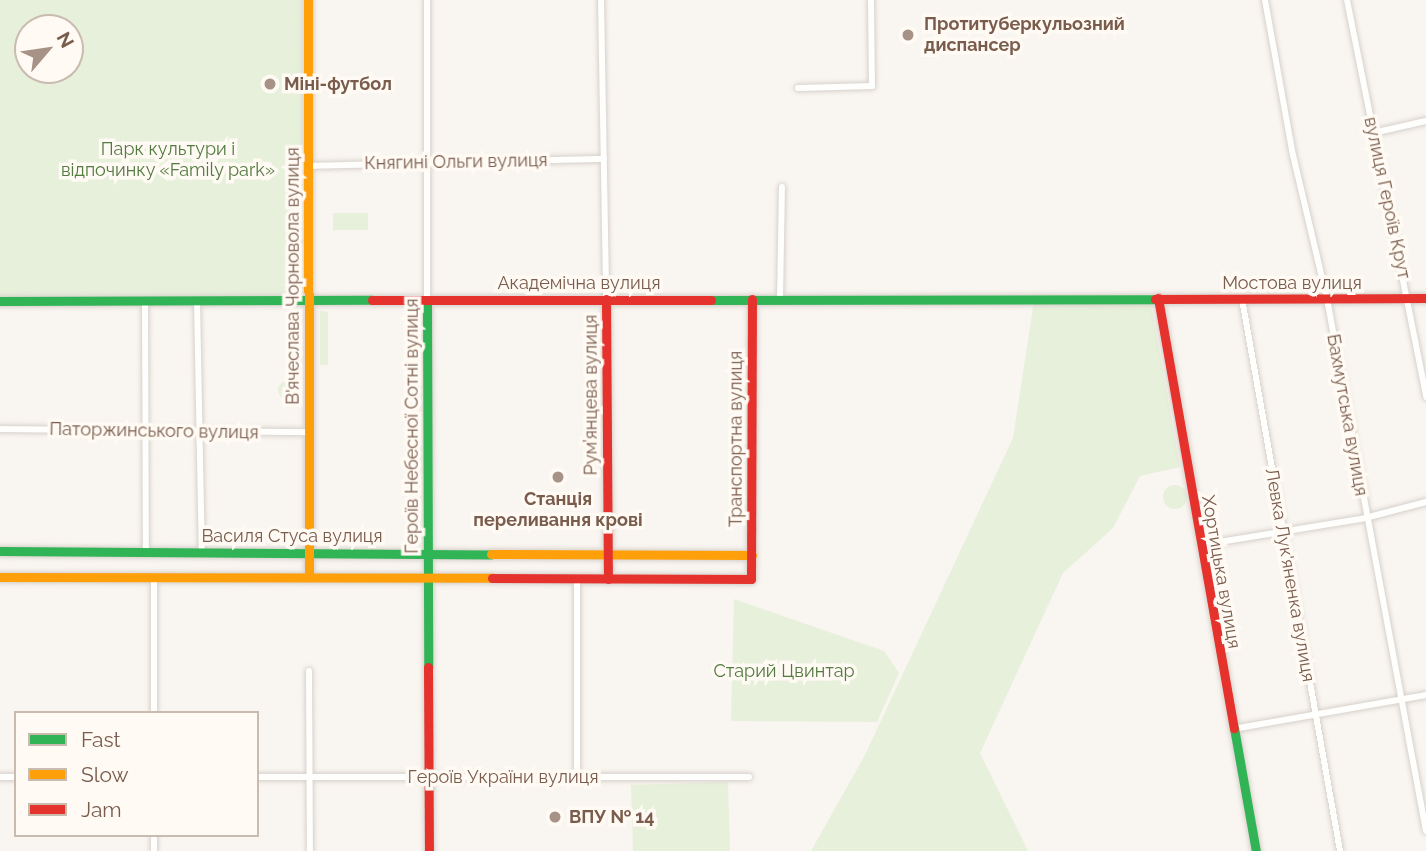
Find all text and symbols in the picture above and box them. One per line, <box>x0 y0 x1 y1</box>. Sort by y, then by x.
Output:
north arrow <box>14 14 84 84</box>
place label: Протитуберкульозний диспансер <box>924 14 1125 56</box>
marker: Протитуберкульозний диспансер <box>898 25 918 45</box>
text: N <box>52 28 79 51</box>
place label: Міні-футбол <box>284 73 392 95</box>
marker: Міні-футбол <box>262 76 278 92</box>
street label: вулиця Героїв Крут <box>1359 115 1415 281</box>
park label: Парк культури і відпочинку «Family park» <box>60 139 276 182</box>
street label: В'ячеслава Чорновола вулиця <box>282 147 304 405</box>
street label: Княгині Ольги вулиця <box>364 150 548 174</box>
street label: Академічна вулиця <box>497 272 661 294</box>
street label: Мостова вулиця <box>1222 272 1362 294</box>
street label: Героїв Небесної Сотні вулиця <box>401 298 423 554</box>
street label: Рум’янцева вулиця <box>580 315 602 475</box>
street label: Бахмутська вулиця <box>1322 332 1372 498</box>
street label: Транспортна вулиця <box>725 351 747 527</box>
street label: Паторжинського вулиця <box>49 418 259 444</box>
street label: Левка Лук'яненка вулиця <box>1261 466 1319 684</box>
marker: Станція переливання крові <box>548 467 568 487</box>
place label: Станція переливання крові <box>473 489 643 532</box>
street label: Хортицька вулиця <box>1197 494 1245 650</box>
street label: Василя Стуса вулиця <box>201 525 383 547</box>
park label: Старий Цвинтар <box>713 660 855 682</box>
legend <box>14 711 259 837</box>
text: Fast <box>81 727 121 752</box>
text: Slow <box>81 762 129 787</box>
street label: Героїв України вулиця <box>408 766 598 788</box>
text: Jam <box>81 797 122 822</box>
place label: ВПУ № 14 <box>569 806 654 828</box>
marker: ВПУ № 14 <box>547 809 563 825</box>

